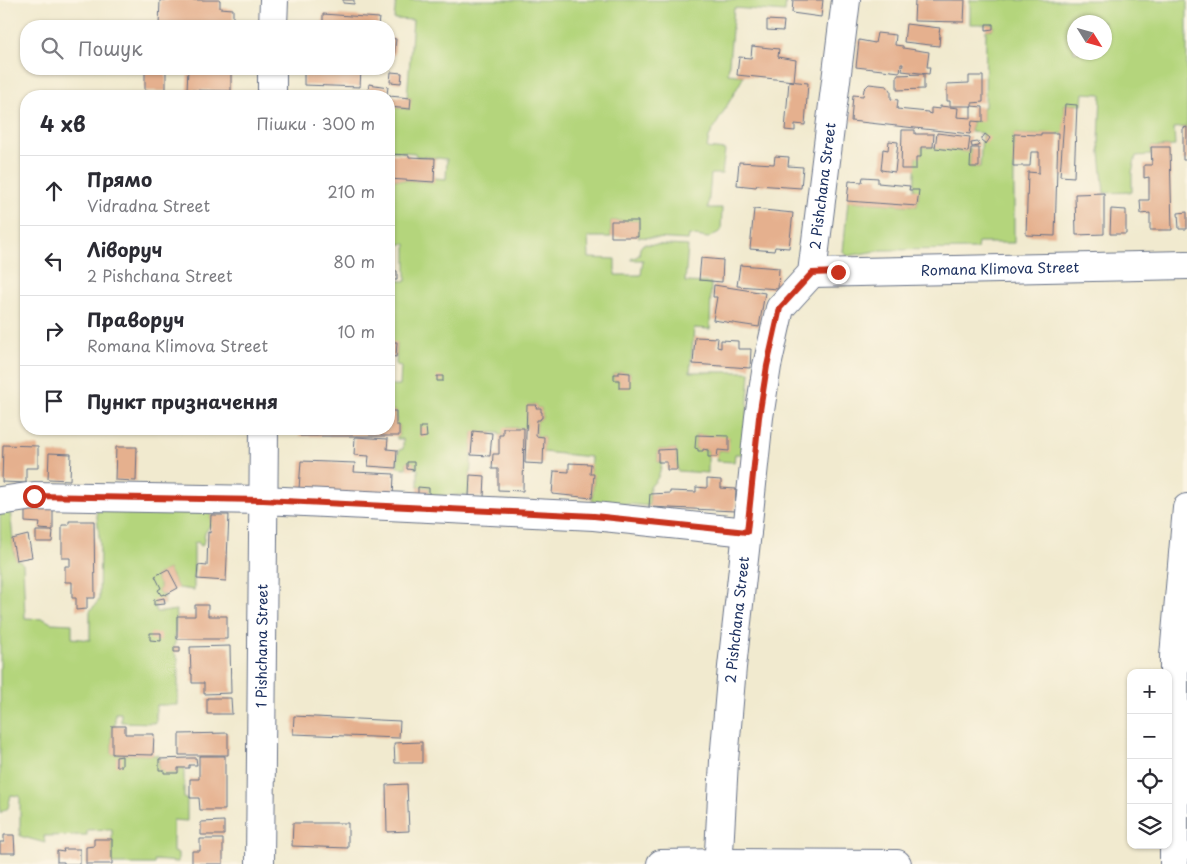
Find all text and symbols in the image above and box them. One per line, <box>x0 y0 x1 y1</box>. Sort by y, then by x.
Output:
north arrow <box>1067 15 1112 60</box>
search box <box>20 20 395 75</box>
icon: search <box>38 34 66 62</box>
text: Пошук <box>78 34 143 62</box>
text: 4 хв <box>40 107 86 139</box>
text: Пішки · 300 m <box>256 111 375 135</box>
street label: 2 Pishchana Street <box>804 121 841 251</box>
text: Прямо <box>87 165 152 193</box>
icon: ahead <box>40 177 68 205</box>
text: 210 m <box>327 179 375 203</box>
text: Vidradna Street <box>87 193 210 217</box>
text: Ліворуч <box>87 235 163 263</box>
icon: left <box>40 247 68 275</box>
text: 80 m <box>333 249 375 273</box>
street label: Romana Klimova Street <box>921 256 1080 281</box>
route end <box>827 261 850 284</box>
text: 2 Pishchana Street <box>87 263 233 287</box>
text: Праворуч <box>87 305 184 333</box>
icon: right <box>40 317 68 345</box>
text: 10 m <box>338 319 375 343</box>
text: Romana Klimova Street <box>87 333 268 357</box>
icon: arrive <box>40 387 68 415</box>
text: Пункт призначення <box>87 387 278 415</box>
route start <box>23 485 46 508</box>
street label: 2 Pishchana Street <box>720 555 754 684</box>
street label: 1 Pishchana Street <box>250 584 273 708</box>
map controls <box>1127 669 1172 849</box>
button: + <box>1127 669 1172 714</box>
button: − <box>1127 714 1172 759</box>
button: locate <box>1127 759 1172 804</box>
button: layers <box>1127 804 1172 849</box>

